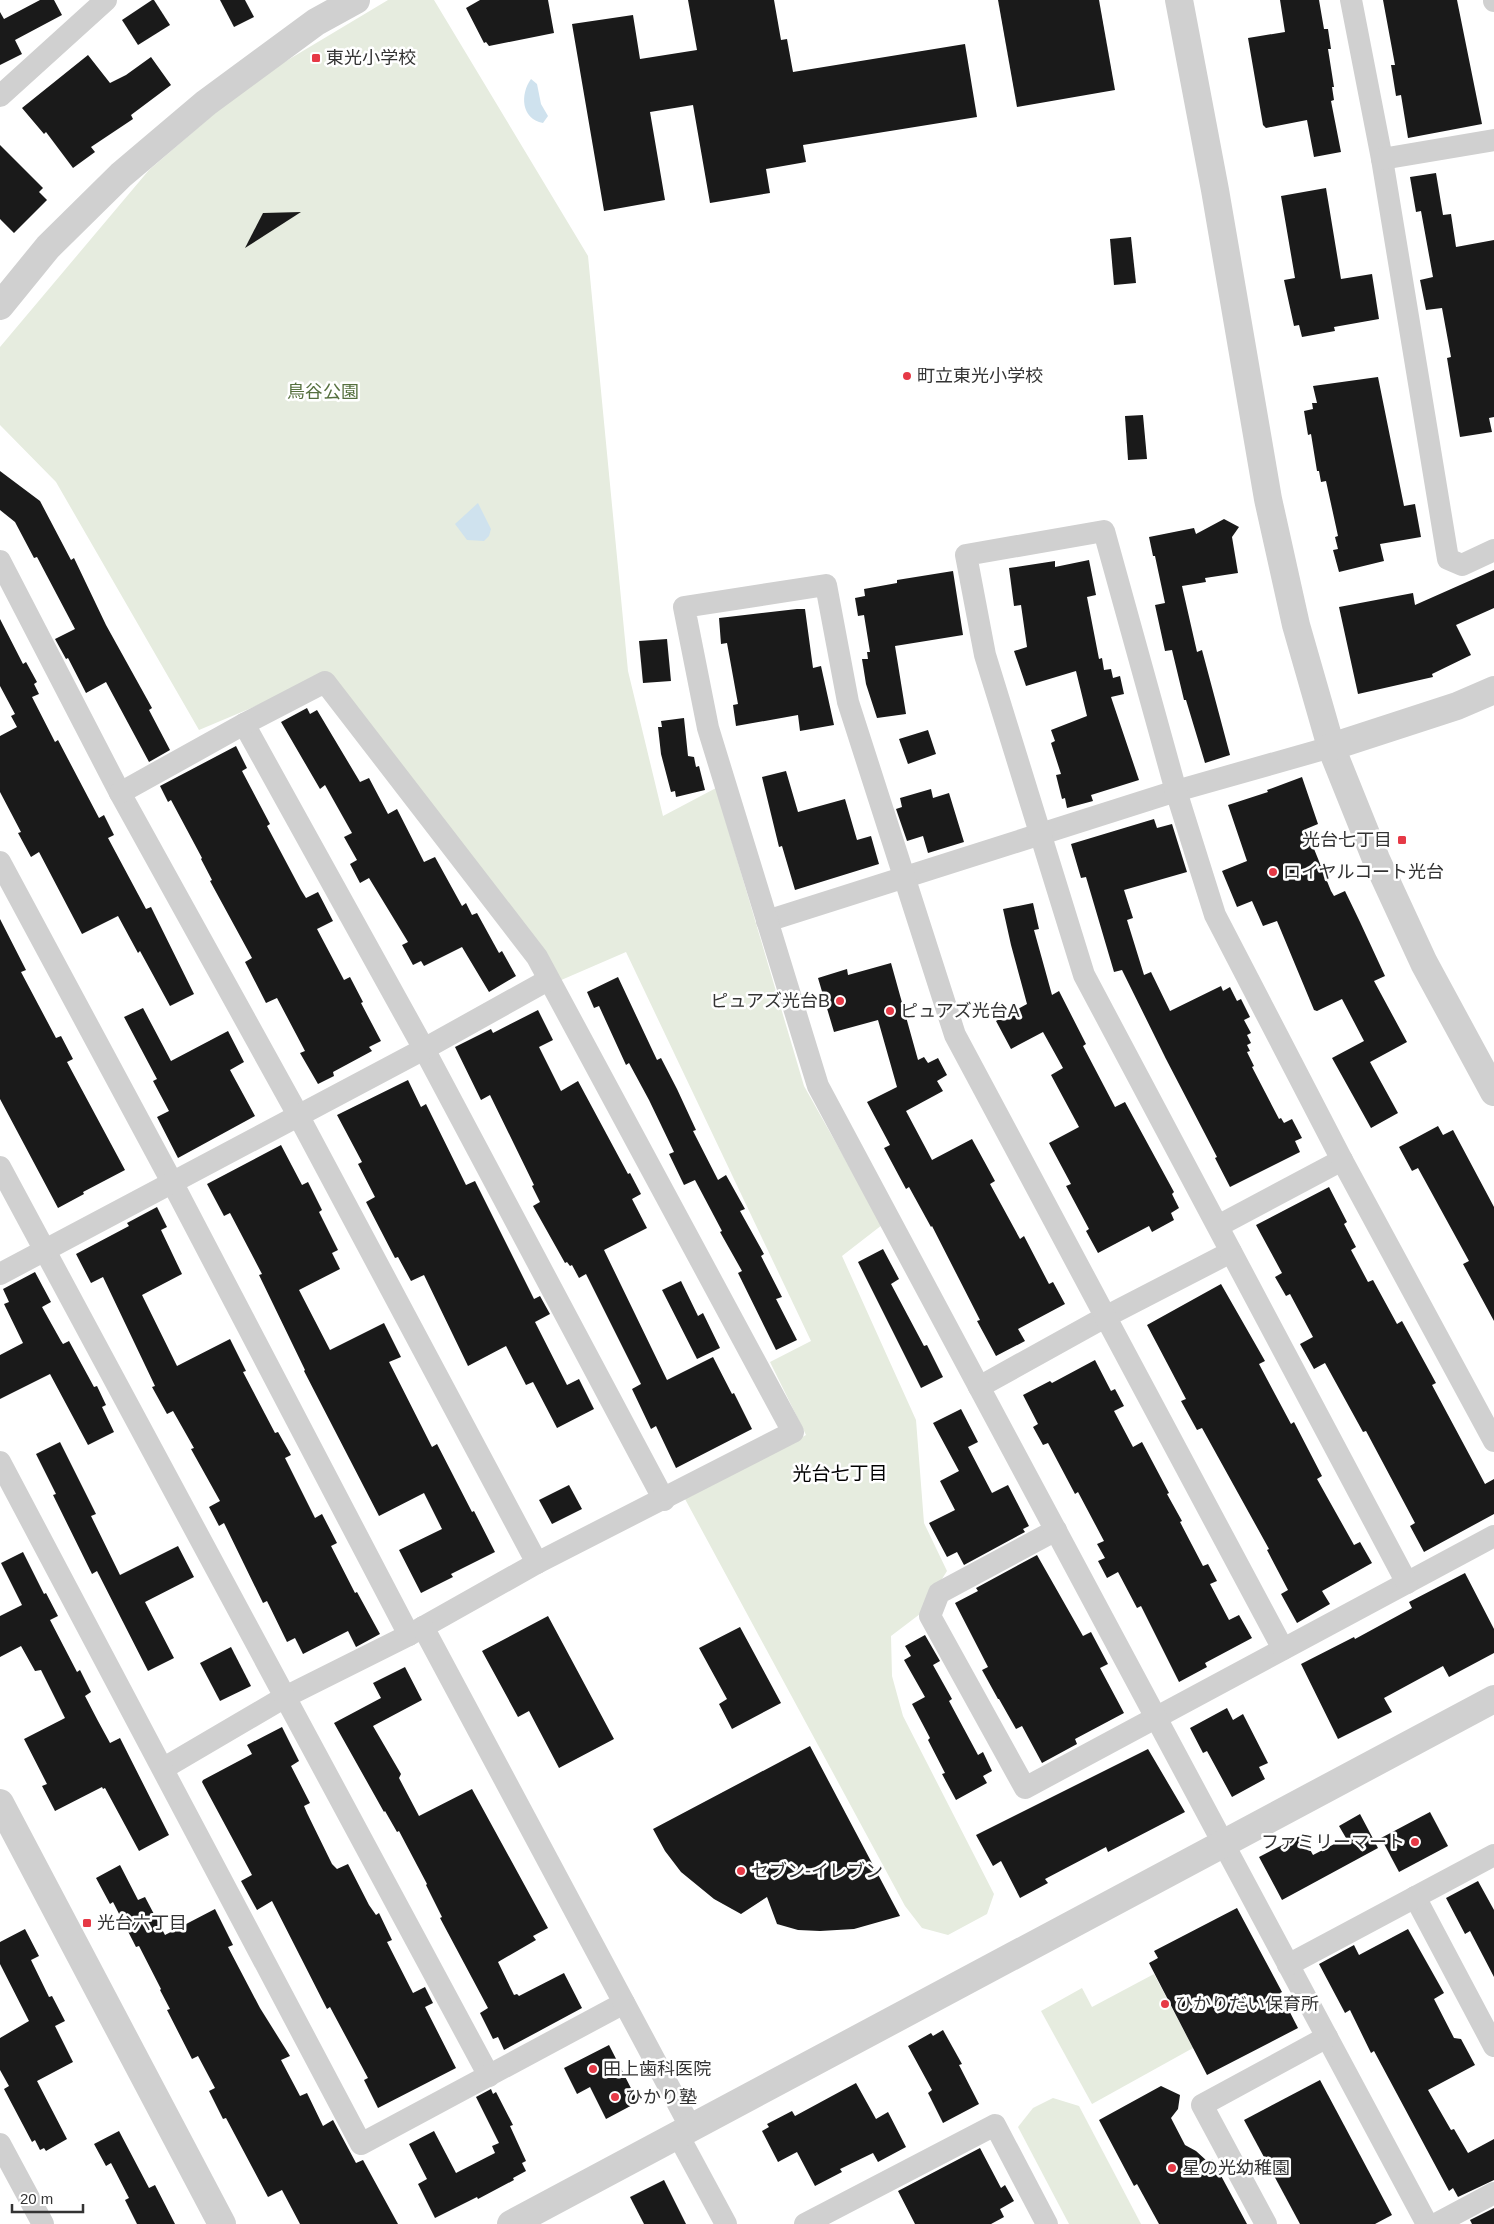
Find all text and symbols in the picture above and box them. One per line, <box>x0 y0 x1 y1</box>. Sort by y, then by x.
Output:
place label: 東光小学校 <box>326 48 416 68</box>
marker: 東光小学校 <box>310 52 322 64</box>
place label: 町立東光小学校 <box>917 366 1043 386</box>
marker: 町立東光小学校 <box>901 370 913 382</box>
park label: 鳥谷公園 <box>287 382 359 402</box>
place label: 光台七丁目 <box>1302 830 1392 850</box>
marker: 光台七丁目 <box>1396 834 1408 846</box>
place label: ロイヤルコート光台 <box>1283 862 1444 882</box>
marker: ロイヤルコート光台 <box>1267 866 1279 878</box>
place label: ピュアズ光台B <box>710 991 830 1011</box>
marker: ピュアズ光台B <box>834 995 846 1007</box>
place label: ピュアズ光台A <box>900 1001 1020 1021</box>
marker: ピュアズ光台A <box>884 1005 896 1017</box>
district label: 光台七丁目 <box>792 1463 888 1484</box>
place label: ファミリーマート <box>1261 1832 1405 1852</box>
marker: ファミリーマート <box>1409 1836 1421 1848</box>
place label: セブン-イレブン <box>751 1861 883 1881</box>
marker: セブン-イレブン <box>735 1865 747 1877</box>
place label: 光台六丁目 <box>97 1913 187 1933</box>
marker: 光台六丁目 <box>81 1917 93 1929</box>
place label: ひかりだい保育所 <box>1175 1994 1319 2014</box>
marker: ひかりだい保育所 <box>1159 1998 1171 2010</box>
place label: 田上歯科医院 <box>603 2059 711 2079</box>
marker: 田上歯科医院 <box>587 2063 599 2075</box>
place label: ひかり塾 <box>625 2087 697 2107</box>
marker: ひかり塾 <box>609 2091 621 2103</box>
place label: 星の光幼稚園 <box>1182 2158 1290 2178</box>
marker: 星の光幼稚園 <box>1166 2162 1178 2174</box>
scale bar <box>12 2182 84 2214</box>
text: 20 m <box>20 2190 53 2207</box>

